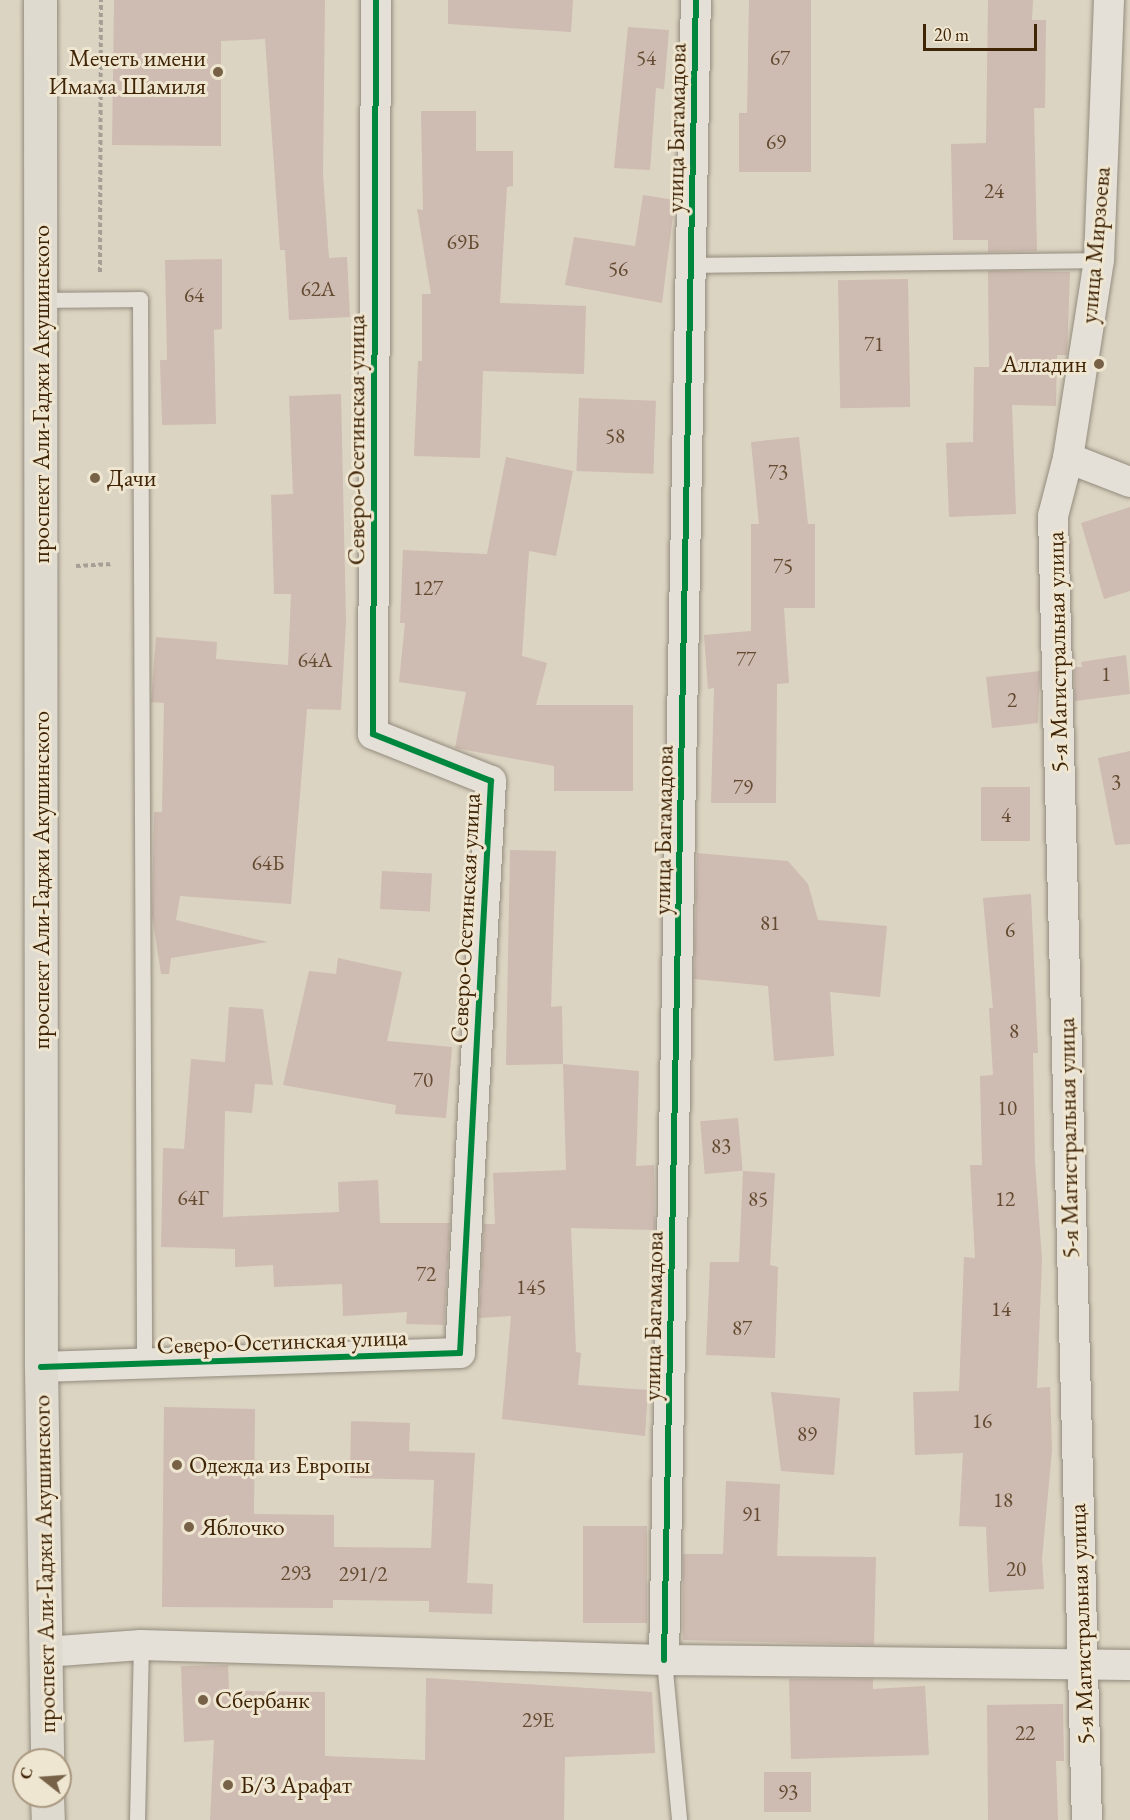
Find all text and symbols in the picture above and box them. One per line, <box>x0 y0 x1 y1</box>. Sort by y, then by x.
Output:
scale bar <box>926 12 1040 50</box>
text: 20 m <box>934 23 969 46</box>
street label: улица Багамадова <box>660 43 692 213</box>
place label: Мечеть имени Имама Шамиля <box>48 44 206 100</box>
house number: 54 <box>636 45 656 71</box>
house number: 67 <box>770 45 790 71</box>
marker: Мечеть имени Имама Шамиля <box>211 65 225 79</box>
house number: 69 <box>766 129 786 155</box>
street label: улица Мирзоева <box>1074 165 1116 325</box>
house number: 24 <box>984 178 1004 204</box>
street label: проспект Али-Гаджи Акушинского <box>27 225 55 563</box>
house number: 69Б <box>447 229 479 255</box>
house number: 56 <box>608 256 628 282</box>
house number: 62А <box>301 276 335 302</box>
house number: 64 <box>184 282 204 308</box>
street label: Северо-Осетинская улица <box>342 315 370 565</box>
house number: 71 <box>864 331 884 357</box>
place label: Алладин <box>1002 350 1087 378</box>
marker: Алладин <box>1092 357 1106 371</box>
house number: 58 <box>605 423 625 449</box>
house number: 73 <box>768 459 788 485</box>
place label: Дачи <box>107 464 156 492</box>
marker: Дачи <box>88 471 102 485</box>
street label: 5-я Магистральная улица <box>1040 531 1074 773</box>
house number: 75 <box>773 553 793 579</box>
house number: 127 <box>413 575 443 601</box>
house number: 77 <box>736 646 756 672</box>
house number: 64А <box>298 647 332 673</box>
house number: 1 <box>1101 661 1111 687</box>
house number: 2 <box>1007 687 1017 713</box>
street label: проспект Али-Гаджи Акушинского <box>27 711 55 1049</box>
street label: улица Багамадова <box>647 745 679 915</box>
house number: 3 <box>1111 769 1121 795</box>
house number: 79 <box>733 774 753 800</box>
street label: Северо-Осетинская улица <box>444 792 486 1044</box>
house number: 4 <box>1001 802 1011 828</box>
house number: 64Б <box>252 850 284 876</box>
house number: 81 <box>760 910 780 936</box>
house number: 6 <box>1005 917 1015 943</box>
street label: 5-я Магистральная улица <box>1051 1017 1085 1259</box>
house number: 8 <box>1009 1018 1019 1044</box>
house number: 70 <box>413 1067 433 1093</box>
house number: 10 <box>997 1095 1017 1121</box>
house number: 83 <box>711 1133 731 1159</box>
house number: 64Г <box>177 1185 209 1211</box>
house number: 85 <box>748 1186 768 1212</box>
house number: 12 <box>995 1186 1015 1212</box>
street label: улица Багамадова <box>637 1231 669 1401</box>
house number: 72 <box>416 1261 436 1287</box>
house number: 145 <box>516 1274 546 1300</box>
house number: 14 <box>991 1296 1011 1322</box>
house number: 87 <box>732 1315 752 1341</box>
street label: Северо-Осетинская улица <box>156 1322 408 1360</box>
street label: проспект Али-Гаджи Акушинского <box>27 1395 61 1733</box>
house number: 16 <box>972 1408 992 1434</box>
house number: 89 <box>797 1421 817 1447</box>
place label: Одежда из Европы <box>189 1451 370 1479</box>
marker: Одежда из Европы <box>170 1458 184 1472</box>
house number: 18 <box>993 1487 1013 1513</box>
house number: 91 <box>742 1501 762 1527</box>
street label: 5-я Магистральная улица <box>1062 1503 1100 1745</box>
place label: Яблочко <box>201 1513 285 1541</box>
marker: Яблочко <box>182 1520 196 1534</box>
house number: 20 <box>1006 1556 1026 1582</box>
house number: 29З <box>281 1560 311 1586</box>
house number: 291/2 <box>339 1561 387 1587</box>
place label: Сбербанк <box>215 1686 310 1714</box>
marker: Сбербанк <box>196 1693 210 1707</box>
house number: 29Е <box>522 1707 554 1733</box>
house number: 22 <box>1015 1720 1035 1746</box>
north arrow <box>12 1748 72 1808</box>
text: С <box>15 1765 38 1782</box>
place label: Б/З Арафат <box>240 1771 352 1799</box>
marker: Б/З Арафат <box>221 1778 235 1792</box>
house number: 93 <box>778 1779 798 1805</box>

